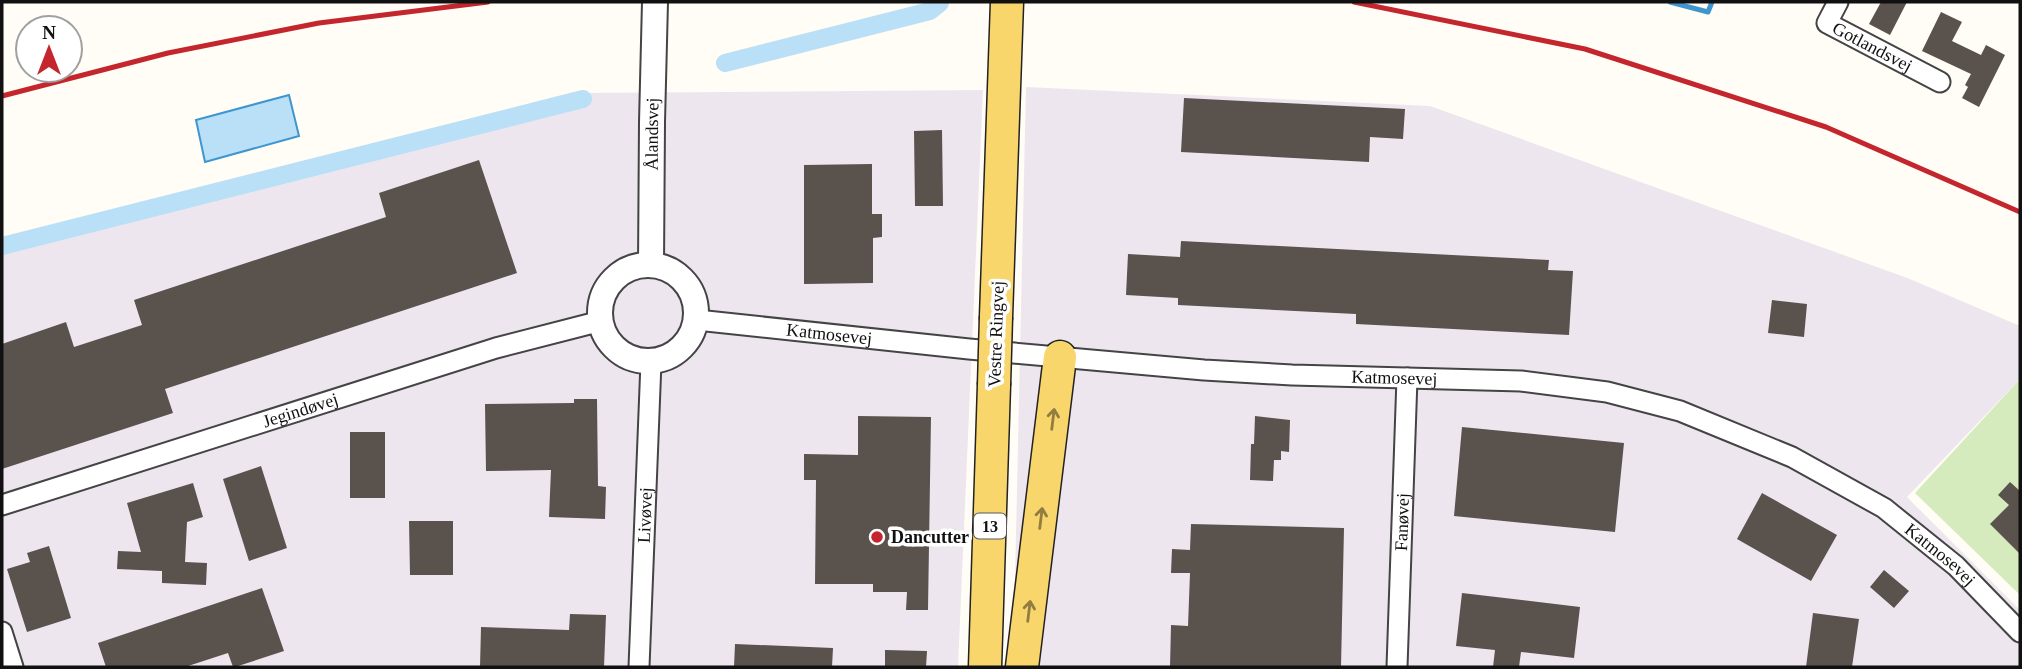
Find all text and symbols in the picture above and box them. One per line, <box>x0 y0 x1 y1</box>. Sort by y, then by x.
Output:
north arrow <box>14 14 84 84</box>
street label: Gotlandsvej <box>1829 18 1916 76</box>
text: N <box>42 22 56 43</box>
street label: Ålandsvej <box>642 97 663 171</box>
street label: Vestre Ringvej <box>984 280 1008 388</box>
street label: Katmosevej <box>785 320 873 349</box>
street label: Katmosevej <box>1351 367 1438 389</box>
street label: Jegindøvej <box>260 389 341 432</box>
one-way arrow <box>1046 408 1059 431</box>
street label: Livøvej <box>634 487 656 544</box>
street label: Fanøvej <box>1391 493 1413 551</box>
one-way arrow <box>1035 507 1048 530</box>
road number: 13 <box>974 513 1006 538</box>
street label: Katmosevej <box>1901 519 1980 590</box>
place label: Dancutter <box>891 527 969 547</box>
marker: Dancutter <box>869 529 885 545</box>
one-way arrow <box>1023 601 1036 623</box>

